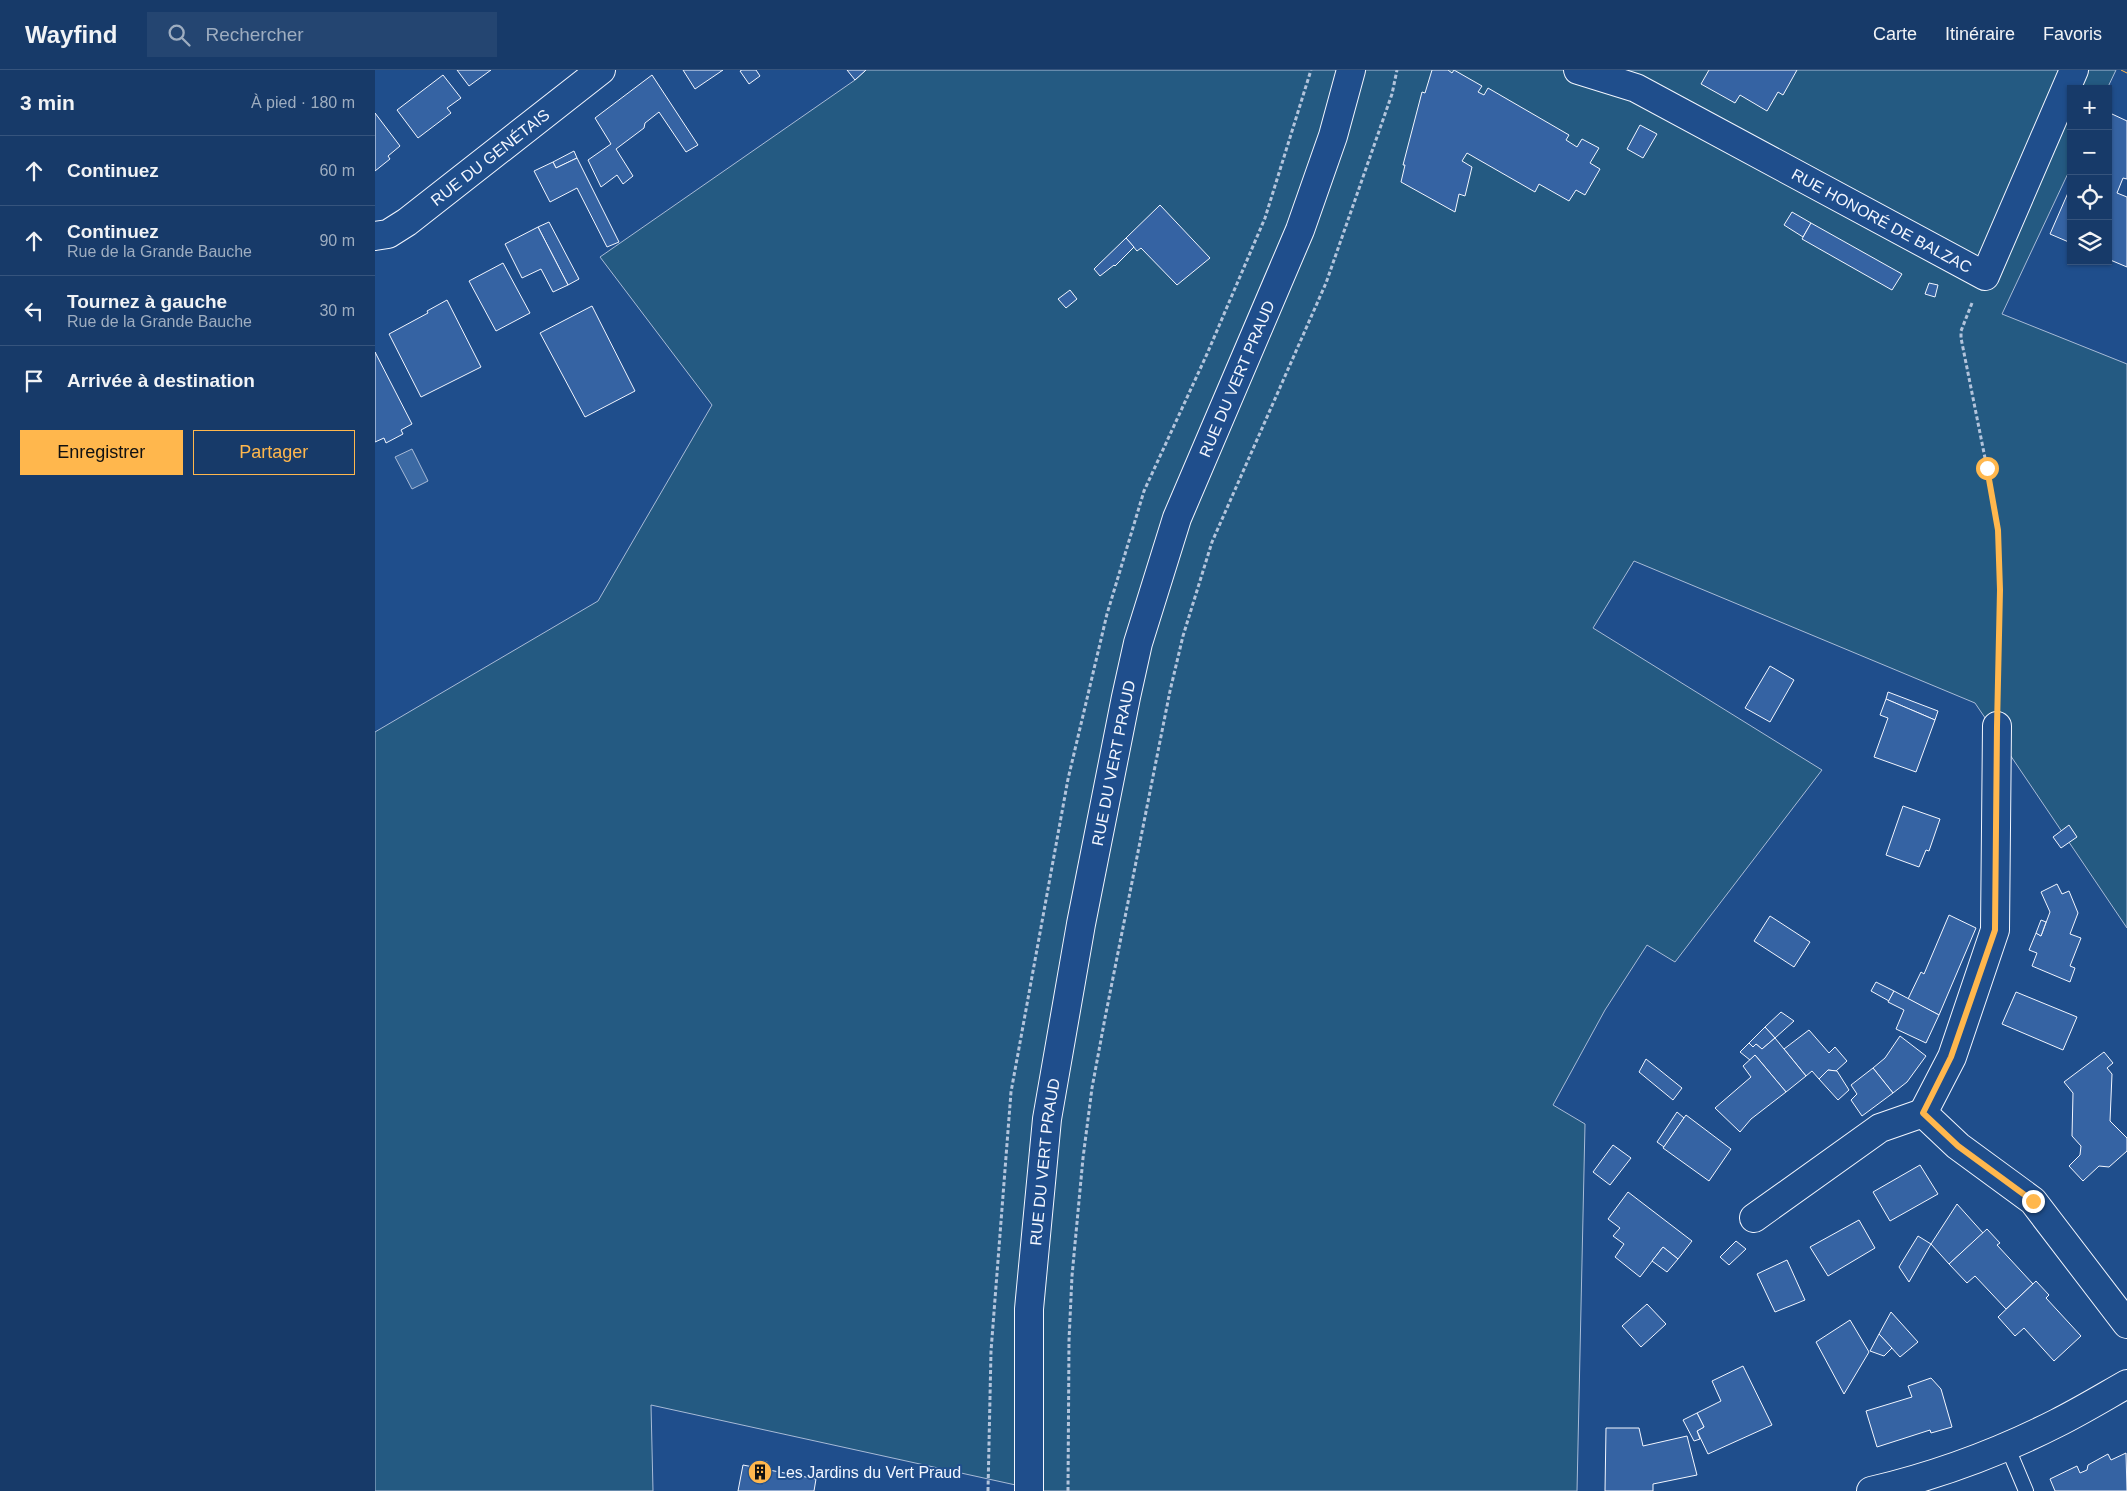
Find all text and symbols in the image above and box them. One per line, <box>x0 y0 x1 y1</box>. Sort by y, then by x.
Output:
search box <box>147 12 497 57</box>
text: Wayfind <box>25 21 117 48</box>
icon: search <box>165 21 193 49</box>
text: Rechercher <box>205 24 304 45</box>
text: Carte <box>1873 24 1917 44</box>
text: Itinéraire <box>1945 24 2015 44</box>
text: Favoris <box>2043 24 2102 44</box>
map controls <box>2067 85 2112 265</box>
button: + <box>2067 85 2112 130</box>
text: 3 min <box>20 91 75 114</box>
text: À pied · 180 m <box>251 94 355 111</box>
street label: RUE DU GENÉTAIS <box>428 106 553 209</box>
button: − <box>2067 130 2112 175</box>
icon: ahead <box>20 157 48 185</box>
text: Continuez <box>67 160 159 181</box>
text: 60 m <box>319 162 355 179</box>
street label: RUE HONORÉ DE BALZAC <box>1789 166 1975 276</box>
button: locate <box>2067 175 2112 220</box>
button: layers <box>2067 220 2112 265</box>
text: Continuez <box>67 221 159 242</box>
icon: ahead <box>20 227 48 255</box>
text: 90 m <box>319 232 355 249</box>
text: Rue de la Grande Bauche <box>67 243 252 260</box>
text: Tournez à gauche <box>67 291 227 312</box>
icon: left <box>20 297 48 325</box>
street label: RUE DU VERT PRAUD <box>1196 298 1278 460</box>
text: 30 m <box>319 302 355 319</box>
text: Rue de la Grande Bauche <box>67 313 252 330</box>
icon: arrive <box>20 367 48 395</box>
text: Arrivée à destination <box>67 370 255 391</box>
button: Enregistrer <box>20 430 183 475</box>
button: Partager <box>193 430 355 475</box>
route start <box>1976 457 1999 480</box>
street label: RUE DU VERT PRAUD <box>1089 679 1138 847</box>
street label: RUE DU VERT PRAUD <box>1027 1077 1063 1246</box>
route end <box>2022 1190 2045 1213</box>
building icon: Les Jardins du Vert Praud <box>747 1459 773 1485</box>
place label: Les Jardins du Vert Praud <box>777 1464 961 1481</box>

